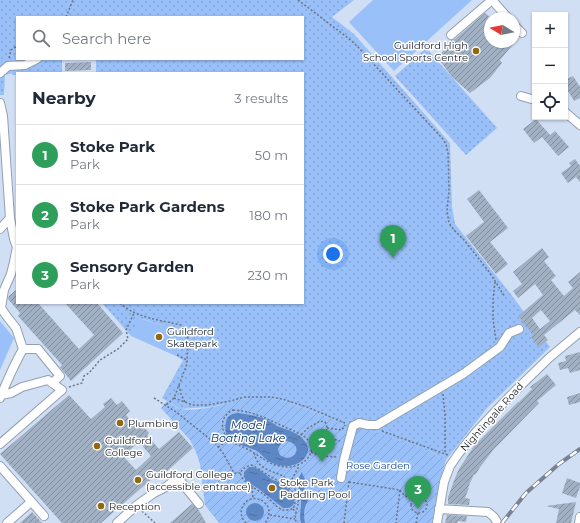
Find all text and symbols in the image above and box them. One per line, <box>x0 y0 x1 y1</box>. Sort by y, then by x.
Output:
north arrow <box>484 12 520 48</box>
map controls <box>532 12 568 120</box>
button: + <box>532 12 568 48</box>
search box <box>16 16 304 60</box>
icon: search <box>30 27 52 49</box>
text: Search here <box>62 29 151 48</box>
place label: Guildford High School Sports Centre <box>363 39 468 64</box>
marker: Guildford High School Sports Centre <box>471 46 481 56</box>
button: − <box>532 48 568 84</box>
button: locate <box>532 84 568 120</box>
text: Nearby <box>32 88 96 108</box>
text: 3 results <box>234 90 288 106</box>
text: Stoke Park <box>70 137 155 156</box>
text: 1 <box>42 147 48 163</box>
text: 50 m <box>255 147 288 163</box>
text: Park <box>70 156 100 172</box>
text: Stoke Park Gardens <box>70 197 225 216</box>
text: 2 <box>41 207 49 223</box>
text: 180 m <box>249 207 288 223</box>
text: Park <box>70 216 100 232</box>
pin: 1 <box>380 225 406 258</box>
your location <box>323 244 343 264</box>
text: Sensory Garden <box>70 257 194 276</box>
text: 3 <box>41 267 49 283</box>
text: 230 m <box>247 267 288 283</box>
text: Park <box>70 276 100 292</box>
place label: Guildford Skatepark <box>167 325 217 350</box>
marker: Guildford Skatepark <box>154 332 164 342</box>
street label: Nightingale Road <box>458 380 526 454</box>
place label: Plumbing <box>128 417 178 430</box>
marker: Plumbing <box>115 418 125 428</box>
water label: Model Boating Lake <box>211 418 286 445</box>
pin: 2 <box>309 429 335 462</box>
place label: Guildford College <box>105 434 152 459</box>
marker: Guildford College <box>92 441 102 451</box>
park label: Rose Garden <box>346 459 410 472</box>
place label: Guildford College (accessible entrance) <box>146 468 251 493</box>
marker: Guildford College (accessible entrance) <box>133 475 143 485</box>
place label: Stoke Park Paddling Pool <box>280 476 350 501</box>
pin: 3 <box>405 476 431 509</box>
marker: Stoke Park Paddling Pool <box>267 483 277 493</box>
place label: Reception <box>109 500 160 513</box>
marker: Reception <box>96 501 106 511</box>

